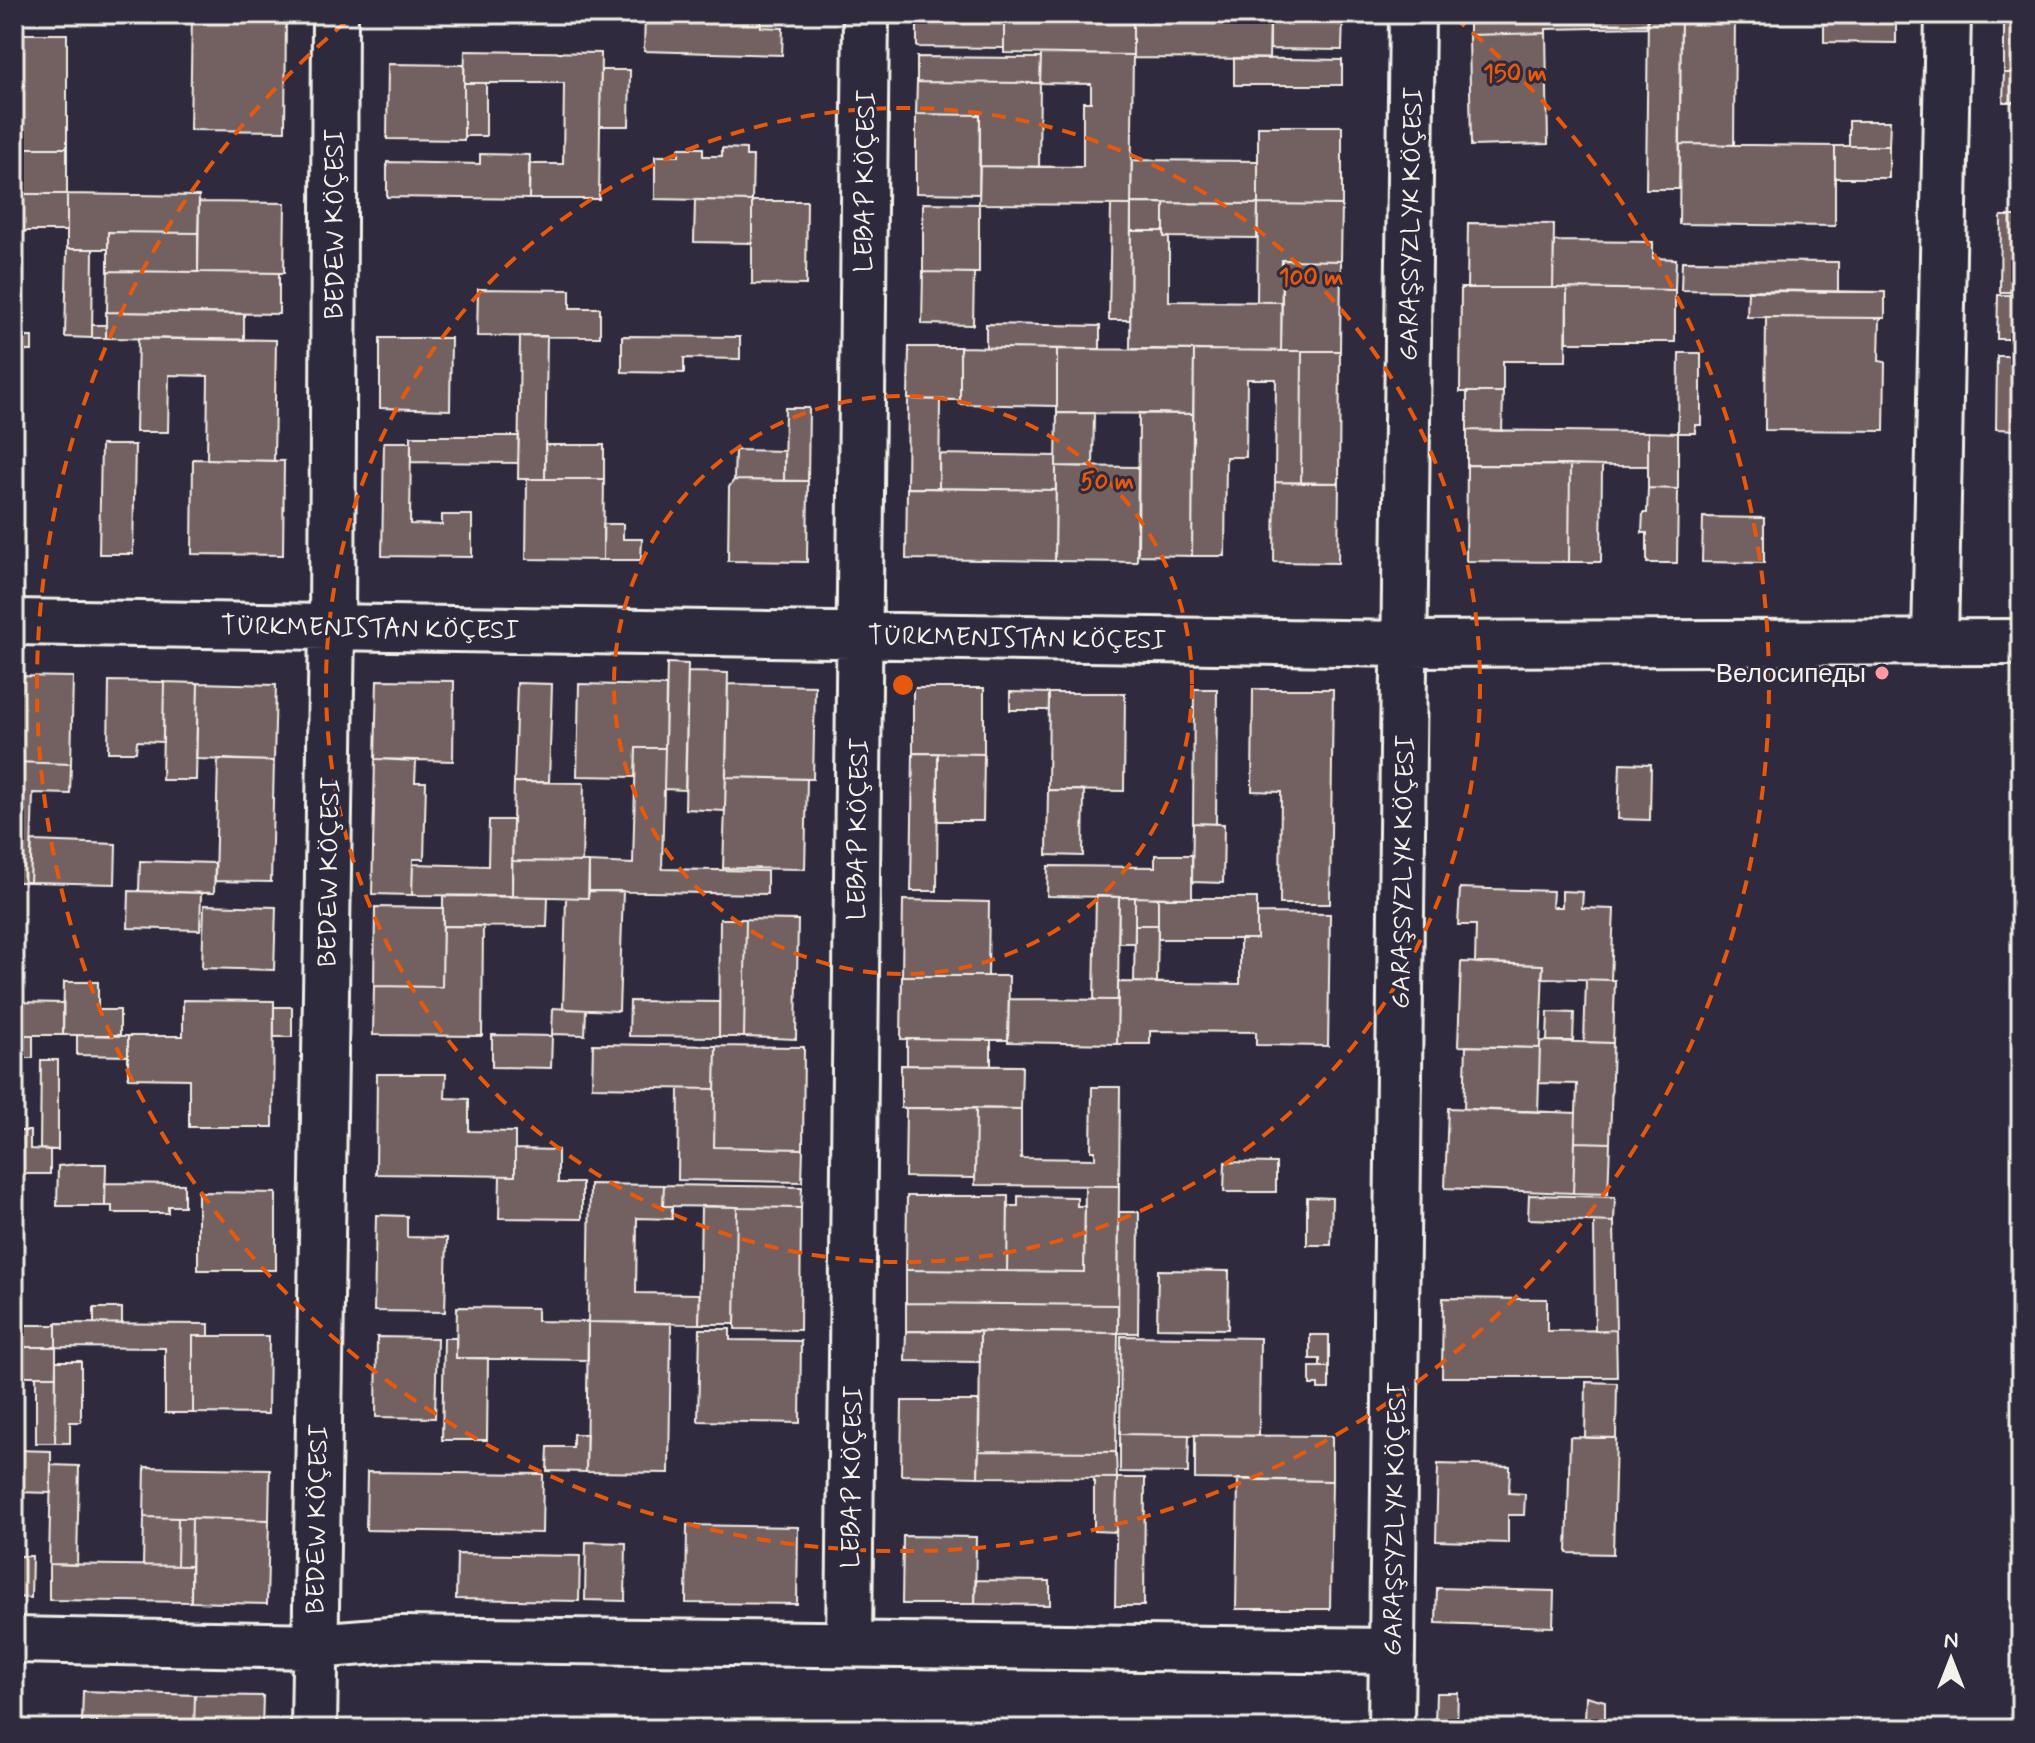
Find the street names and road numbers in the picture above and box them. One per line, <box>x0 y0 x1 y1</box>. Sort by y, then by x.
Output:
street label: GARAŞSYZLYK KÖÇESI <box>1393 87 1431 361</box>
street label: LEBAP KÖÇESI <box>847 89 885 273</box>
street label: BEDEW KÖÇESI <box>319 129 353 319</box>
street label: TÜRKMENISTAN KÖÇESI <box>220 609 520 649</box>
street label: TÜRKMENISTAN KÖÇESI <box>867 619 1167 659</box>
street label: GARAŞSYZLYK KÖÇESI <box>1385 735 1423 1009</box>
street label: LEBAP KÖÇESI <box>840 737 878 921</box>
street label: BEDEW KÖÇESI <box>311 777 349 968</box>
street label: GARAŞSYZLYK KÖÇESI <box>1377 1382 1415 1656</box>
street label: LEBAP KÖÇESI <box>834 1385 872 1569</box>
street label: BEDEW KÖÇESI <box>299 1424 337 1615</box>

